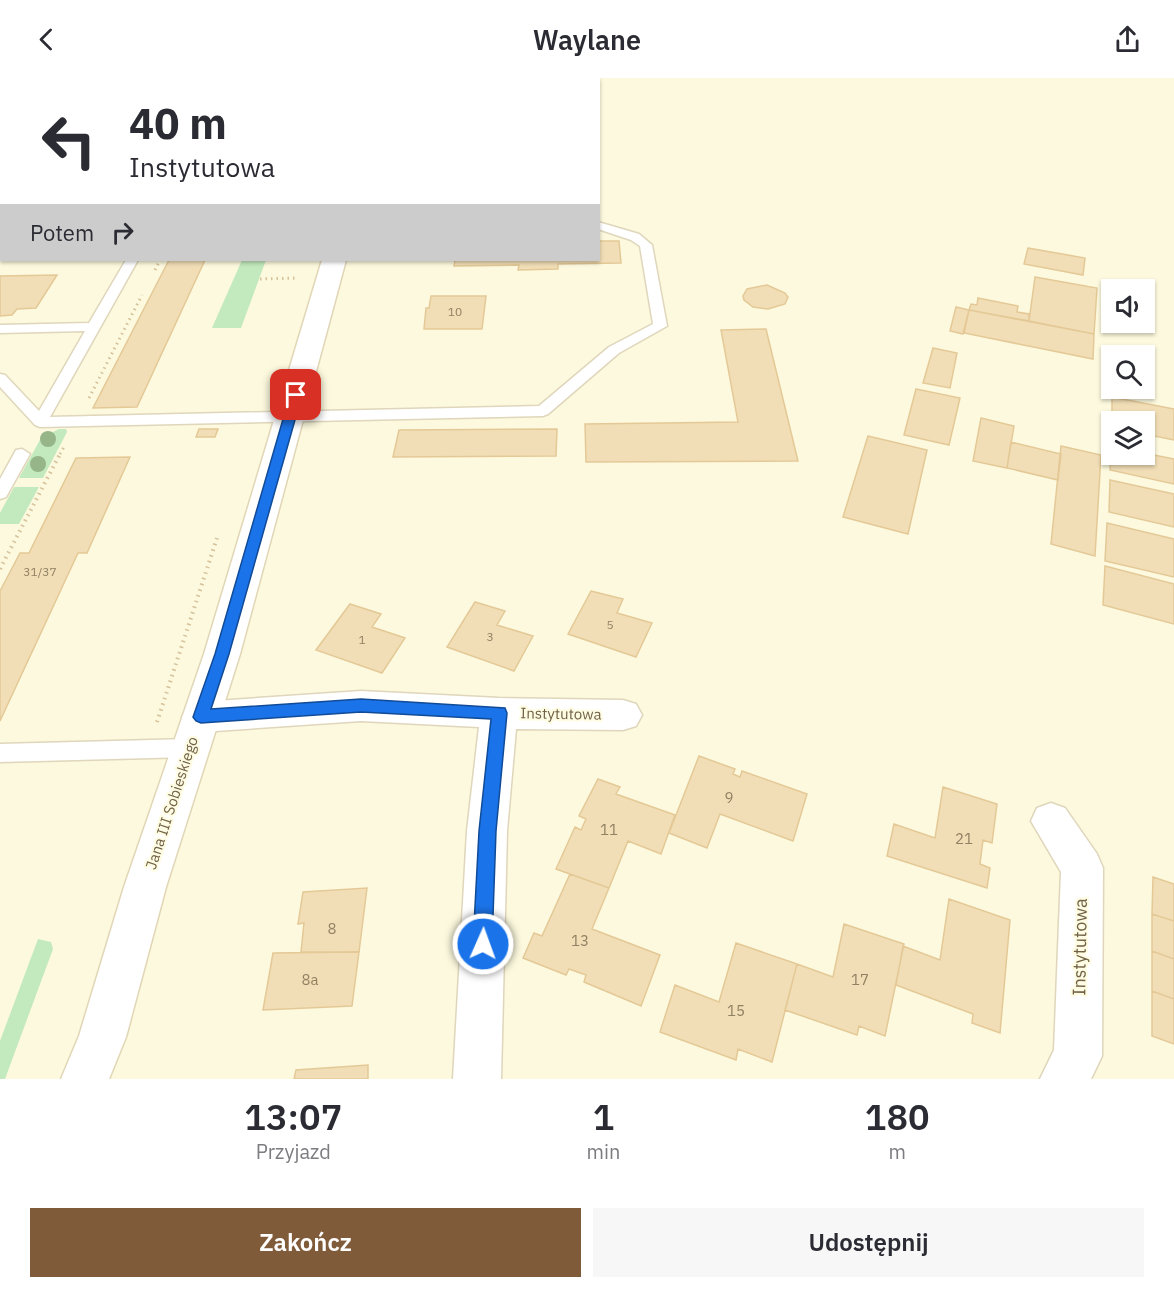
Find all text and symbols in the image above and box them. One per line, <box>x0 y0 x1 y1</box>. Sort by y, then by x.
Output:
text: Waylane <box>533 22 641 57</box>
icon: back <box>30 23 63 56</box>
icon: share <box>1111 23 1144 56</box>
text: 40 m <box>129 96 227 151</box>
icon: left <box>30 102 108 180</box>
text: Instytutowa <box>129 149 275 184</box>
icon: right <box>106 216 139 249</box>
text: Potem <box>30 218 94 247</box>
map controls <box>1101 279 1155 465</box>
button: sound <box>1101 279 1155 333</box>
house number: 10 <box>448 304 462 319</box>
button: search <box>1101 345 1155 399</box>
pin <box>270 369 321 420</box>
icon: arrive <box>279 378 312 411</box>
button: layers <box>1101 411 1155 465</box>
house number: 31/37 <box>23 564 57 579</box>
house number: 5 <box>606 617 614 632</box>
house number: 3 <box>486 629 494 644</box>
house number: 1 <box>358 632 366 647</box>
street label: Instytutowa <box>520 703 602 724</box>
street label: Jana III Sobieskiego <box>141 734 202 872</box>
house number: 9 <box>724 788 734 807</box>
house number: 11 <box>600 820 618 839</box>
house number: 21 <box>955 829 973 848</box>
street label: Instytutowa <box>1067 898 1092 996</box>
position arrow <box>451 912 515 976</box>
house number: 8 <box>327 919 337 938</box>
house number: 13 <box>571 931 589 950</box>
house number: 8a <box>301 970 319 989</box>
house number: 17 <box>851 970 869 989</box>
house number: 15 <box>727 1001 745 1020</box>
text: 13:07 <box>244 1093 342 1140</box>
text: 1 <box>593 1093 614 1140</box>
text: 180 <box>865 1093 930 1140</box>
text: Przyjazd <box>256 1138 331 1165</box>
text: min <box>587 1138 620 1165</box>
text: m <box>888 1138 906 1165</box>
button: Zakończ <box>30 1208 581 1277</box>
button: Udostępnij <box>593 1208 1144 1277</box>

